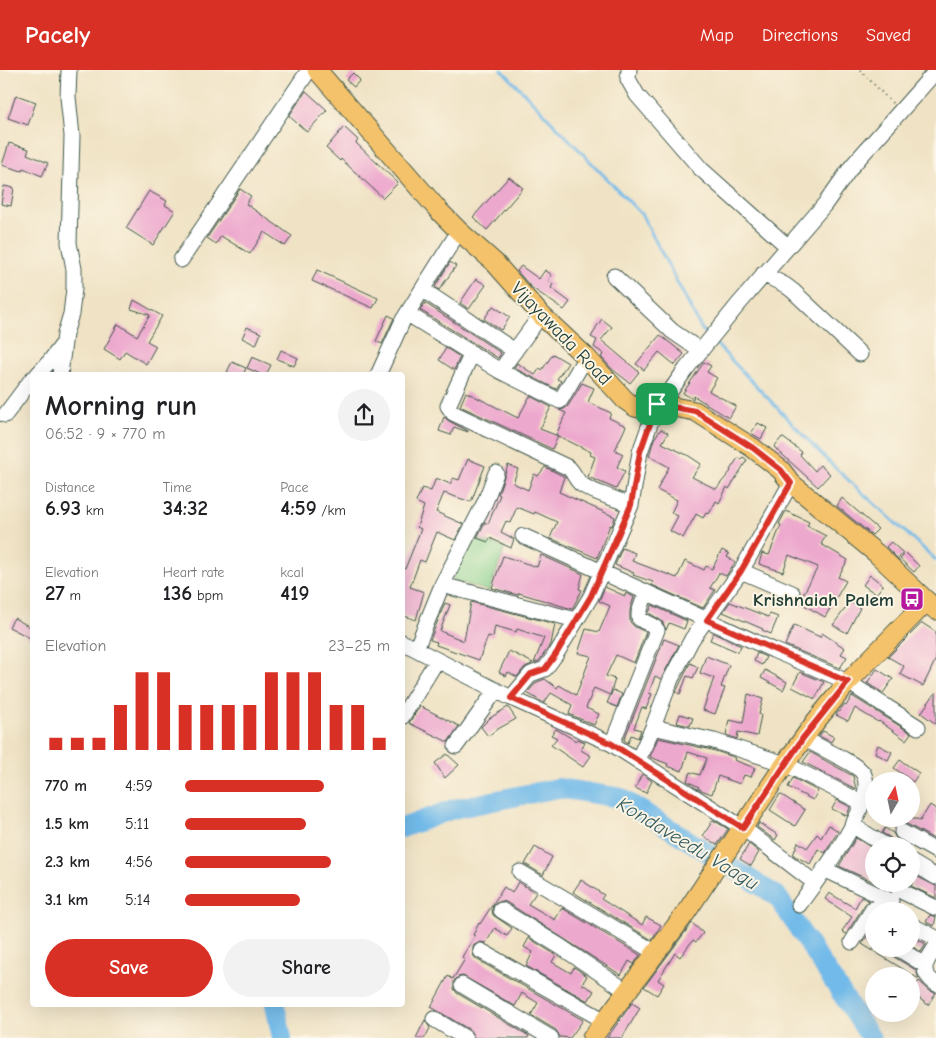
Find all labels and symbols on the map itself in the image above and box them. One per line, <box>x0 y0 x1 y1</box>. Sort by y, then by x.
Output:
street label: Vijayawada Road <box>507 278 616 390</box>
pin <box>636 383 678 425</box>
bus stop icon: Krishnaiah Palem <box>899 586 925 612</box>
place label: Krishnaiah Palem <box>753 589 894 611</box>
north arrow <box>865 772 920 828</box>
water label: Kondaveedu Vaagu <box>613 792 763 895</box>

